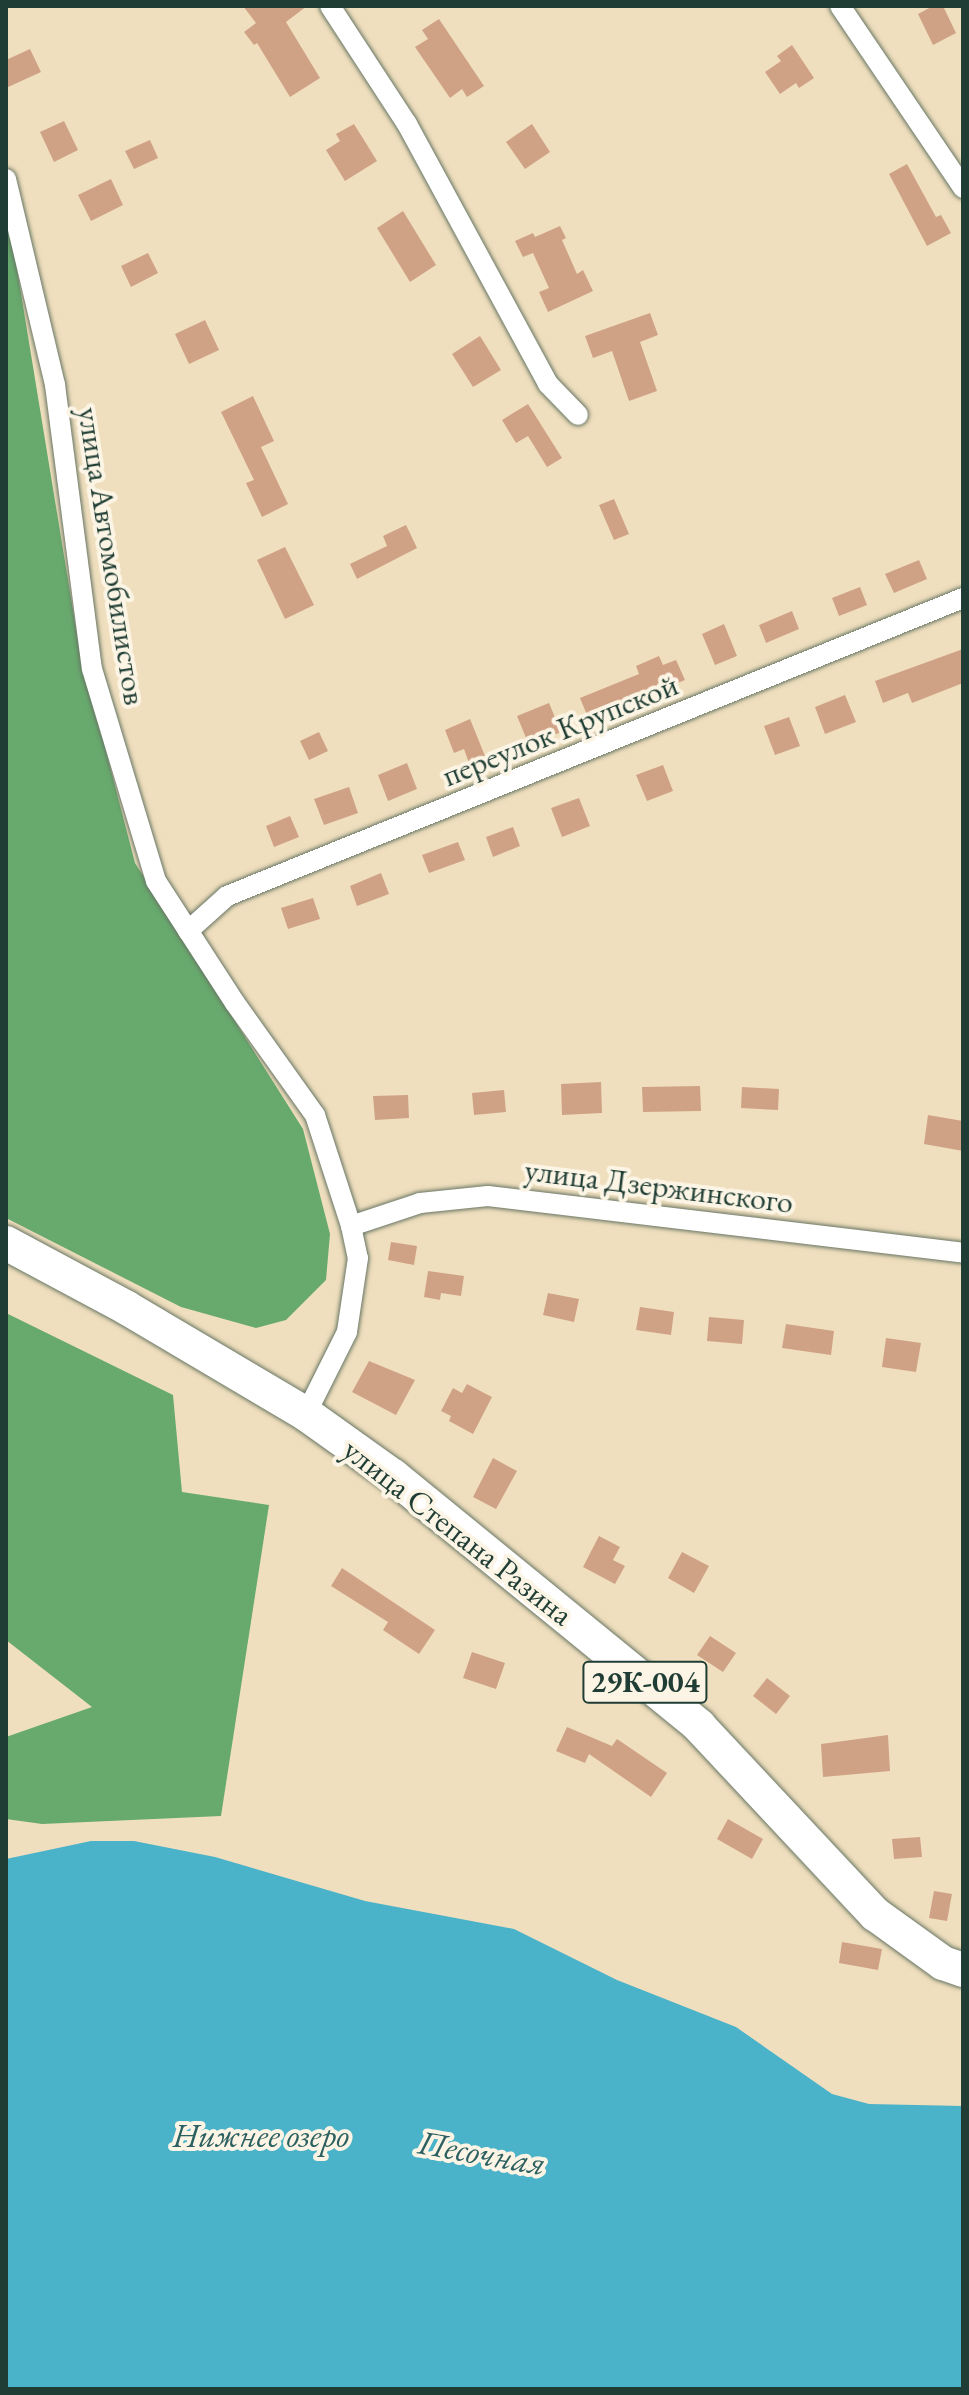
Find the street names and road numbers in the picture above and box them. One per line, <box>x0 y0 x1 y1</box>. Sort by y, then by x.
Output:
street label: улица Автомобилистов <box>69 404 155 708</box>
street label: переулок Крупской <box>437 665 683 795</box>
street label: улица Дзержинского <box>522 1150 796 1222</box>
street label: улица Степана Разина <box>335 1430 581 1634</box>
road number: 29К-004 <box>581 1656 709 1708</box>

